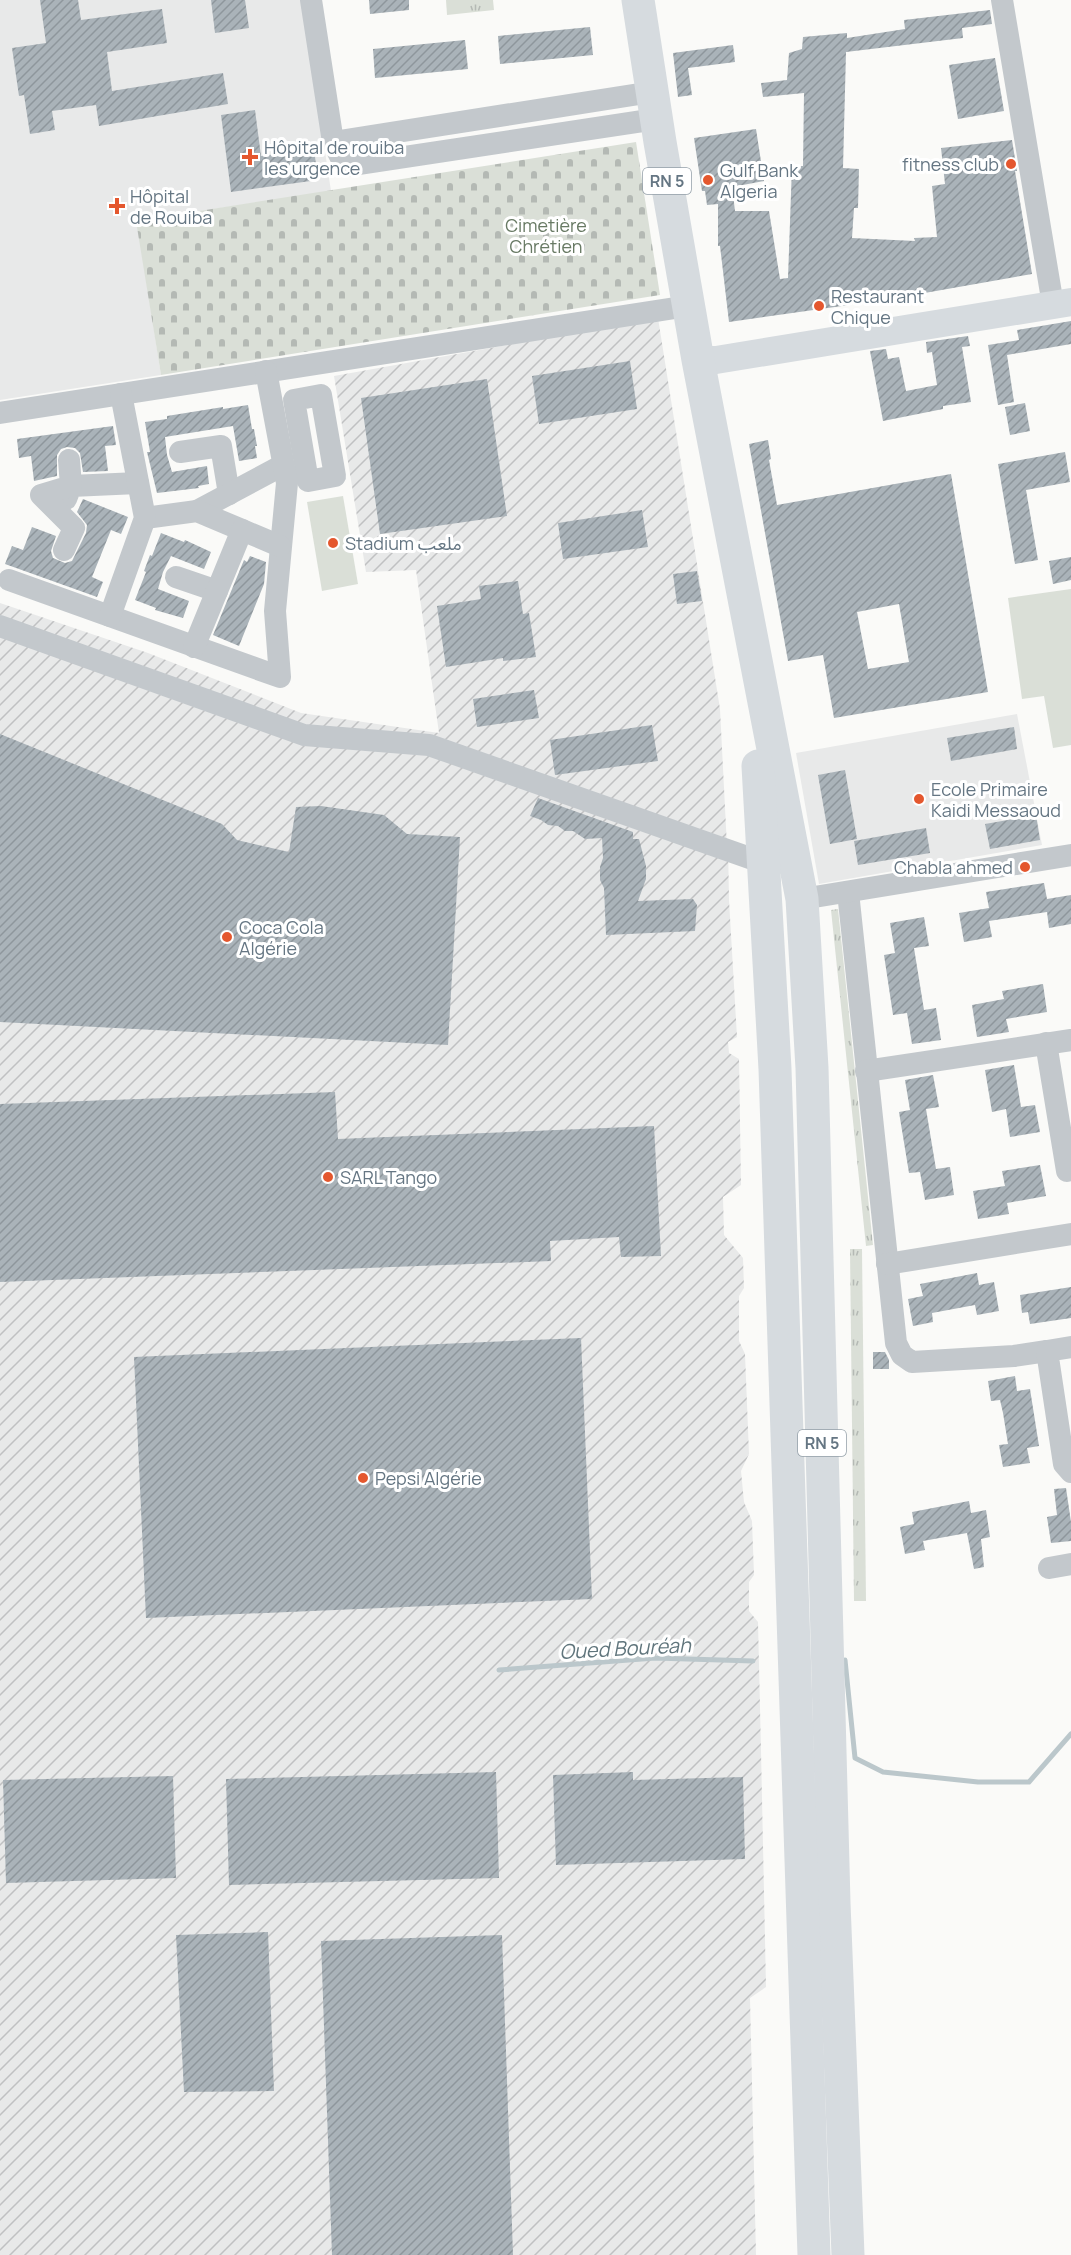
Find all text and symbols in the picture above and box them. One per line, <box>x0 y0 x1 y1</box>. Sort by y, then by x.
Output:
place label: Hôpital de rouiba les urgence <box>264 135 404 180</box>
marker: Hôpital de rouiba les urgence <box>241 148 259 166</box>
place label: fitness club <box>902 152 999 176</box>
marker: fitness club <box>1004 157 1018 171</box>
place label: Gulf Bank Algeria <box>720 158 799 203</box>
road number: RN 5 <box>643 168 691 194</box>
marker: Gulf Bank Algeria <box>701 173 715 187</box>
place label: Hôpital de Rouiba <box>130 184 212 229</box>
marker: Hôpital de Rouiba <box>108 197 126 215</box>
park label: Cimetière Chrétien <box>505 213 587 258</box>
place label: Restaurant Chique <box>831 284 924 329</box>
marker: Restaurant Chique <box>812 299 826 313</box>
place label: Stadium ملعب <box>345 531 462 555</box>
marker: Stadium ملعب <box>326 536 340 550</box>
place label: Ecole Primaire Kaidi Messaoud <box>931 777 1061 822</box>
marker: Ecole Primaire Kaidi Messaoud <box>912 792 926 806</box>
place label: Chabla ahmed <box>894 855 1013 879</box>
marker: Chabla ahmed <box>1018 860 1032 874</box>
place label: Coca Cola Algérie <box>239 915 324 960</box>
marker: Coca Cola Algérie <box>220 930 234 944</box>
place label: SARL Tango <box>340 1165 437 1189</box>
marker: SARL Tango <box>321 1170 335 1184</box>
road number: RN 5 <box>798 1430 846 1456</box>
place label: Pepsi Algérie <box>375 1466 482 1490</box>
marker: Pepsi Algérie <box>356 1471 370 1485</box>
water label: Oued Bouréah <box>559 1631 693 1665</box>

